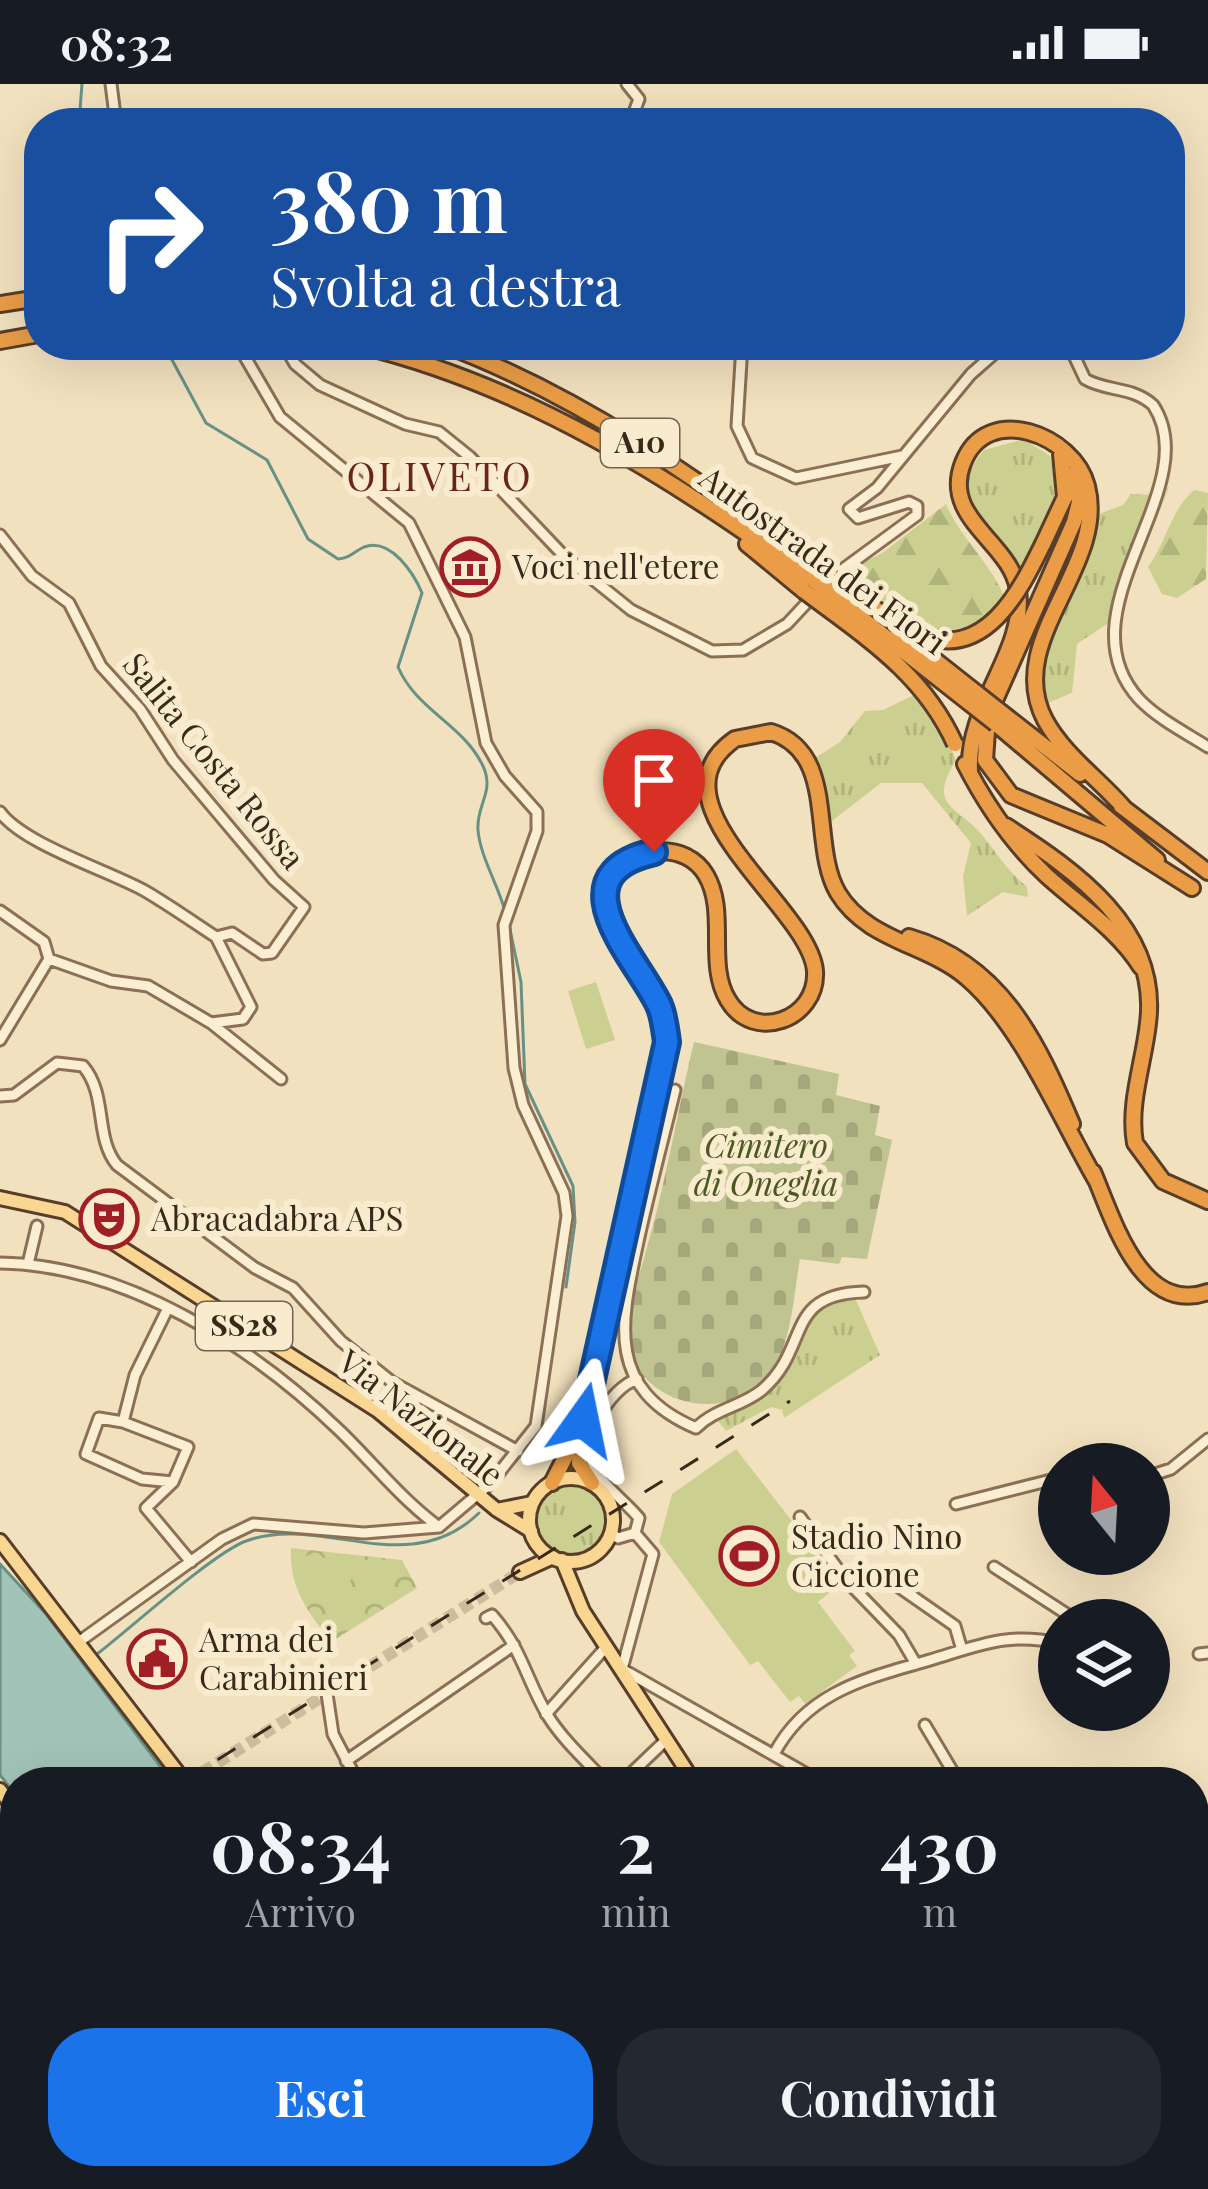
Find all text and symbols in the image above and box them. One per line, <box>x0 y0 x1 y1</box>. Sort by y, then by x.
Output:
text: 08:32 <box>60 12 173 72</box>
text: 380 m <box>270 142 508 254</box>
icon: right <box>72 156 228 312</box>
text: Svolta a destra <box>270 249 621 321</box>
road number: A10 <box>601 419 679 467</box>
district label: OLIVETO <box>346 449 534 501</box>
street label: Autostrada dei Fiori <box>691 453 956 663</box>
museum icon: Voci nell'etere <box>439 536 501 598</box>
place label: Voci nell'etere <box>511 543 720 587</box>
street label: Salita Costa Rossa <box>115 642 317 877</box>
pin <box>603 729 705 852</box>
icon: arrive <box>621 747 687 813</box>
park label: Cimitero di Oneglia <box>694 1122 838 1204</box>
theatre icon: Abracadabra APS <box>78 1188 140 1250</box>
place label: Abracadabra APS <box>150 1195 403 1239</box>
road number: SS28 <box>196 1302 292 1350</box>
street label: Via Nazionale <box>330 1337 514 1495</box>
position arrow <box>520 1357 646 1483</box>
north arrow <box>1038 1443 1170 1575</box>
map controls <box>1038 1443 1170 1731</box>
place label: Stadio Nino Ciccione <box>791 1513 962 1595</box>
sports icon: Stadio Nino Ciccione <box>718 1525 780 1587</box>
button: layers <box>1038 1599 1170 1731</box>
place label: Arma dei Carabinieri <box>198 1616 368 1698</box>
public building icon: Arma dei Carabinieri <box>126 1628 188 1690</box>
text: 08:34 <box>210 1795 391 1891</box>
text: 2 <box>617 1795 655 1891</box>
text: 430 <box>881 1795 999 1891</box>
text: Arrivo <box>245 1885 356 1937</box>
text: min <box>601 1885 670 1937</box>
text: m <box>922 1885 957 1937</box>
button: Esci <box>48 2028 593 2166</box>
button: Condividi <box>617 2028 1161 2166</box>

